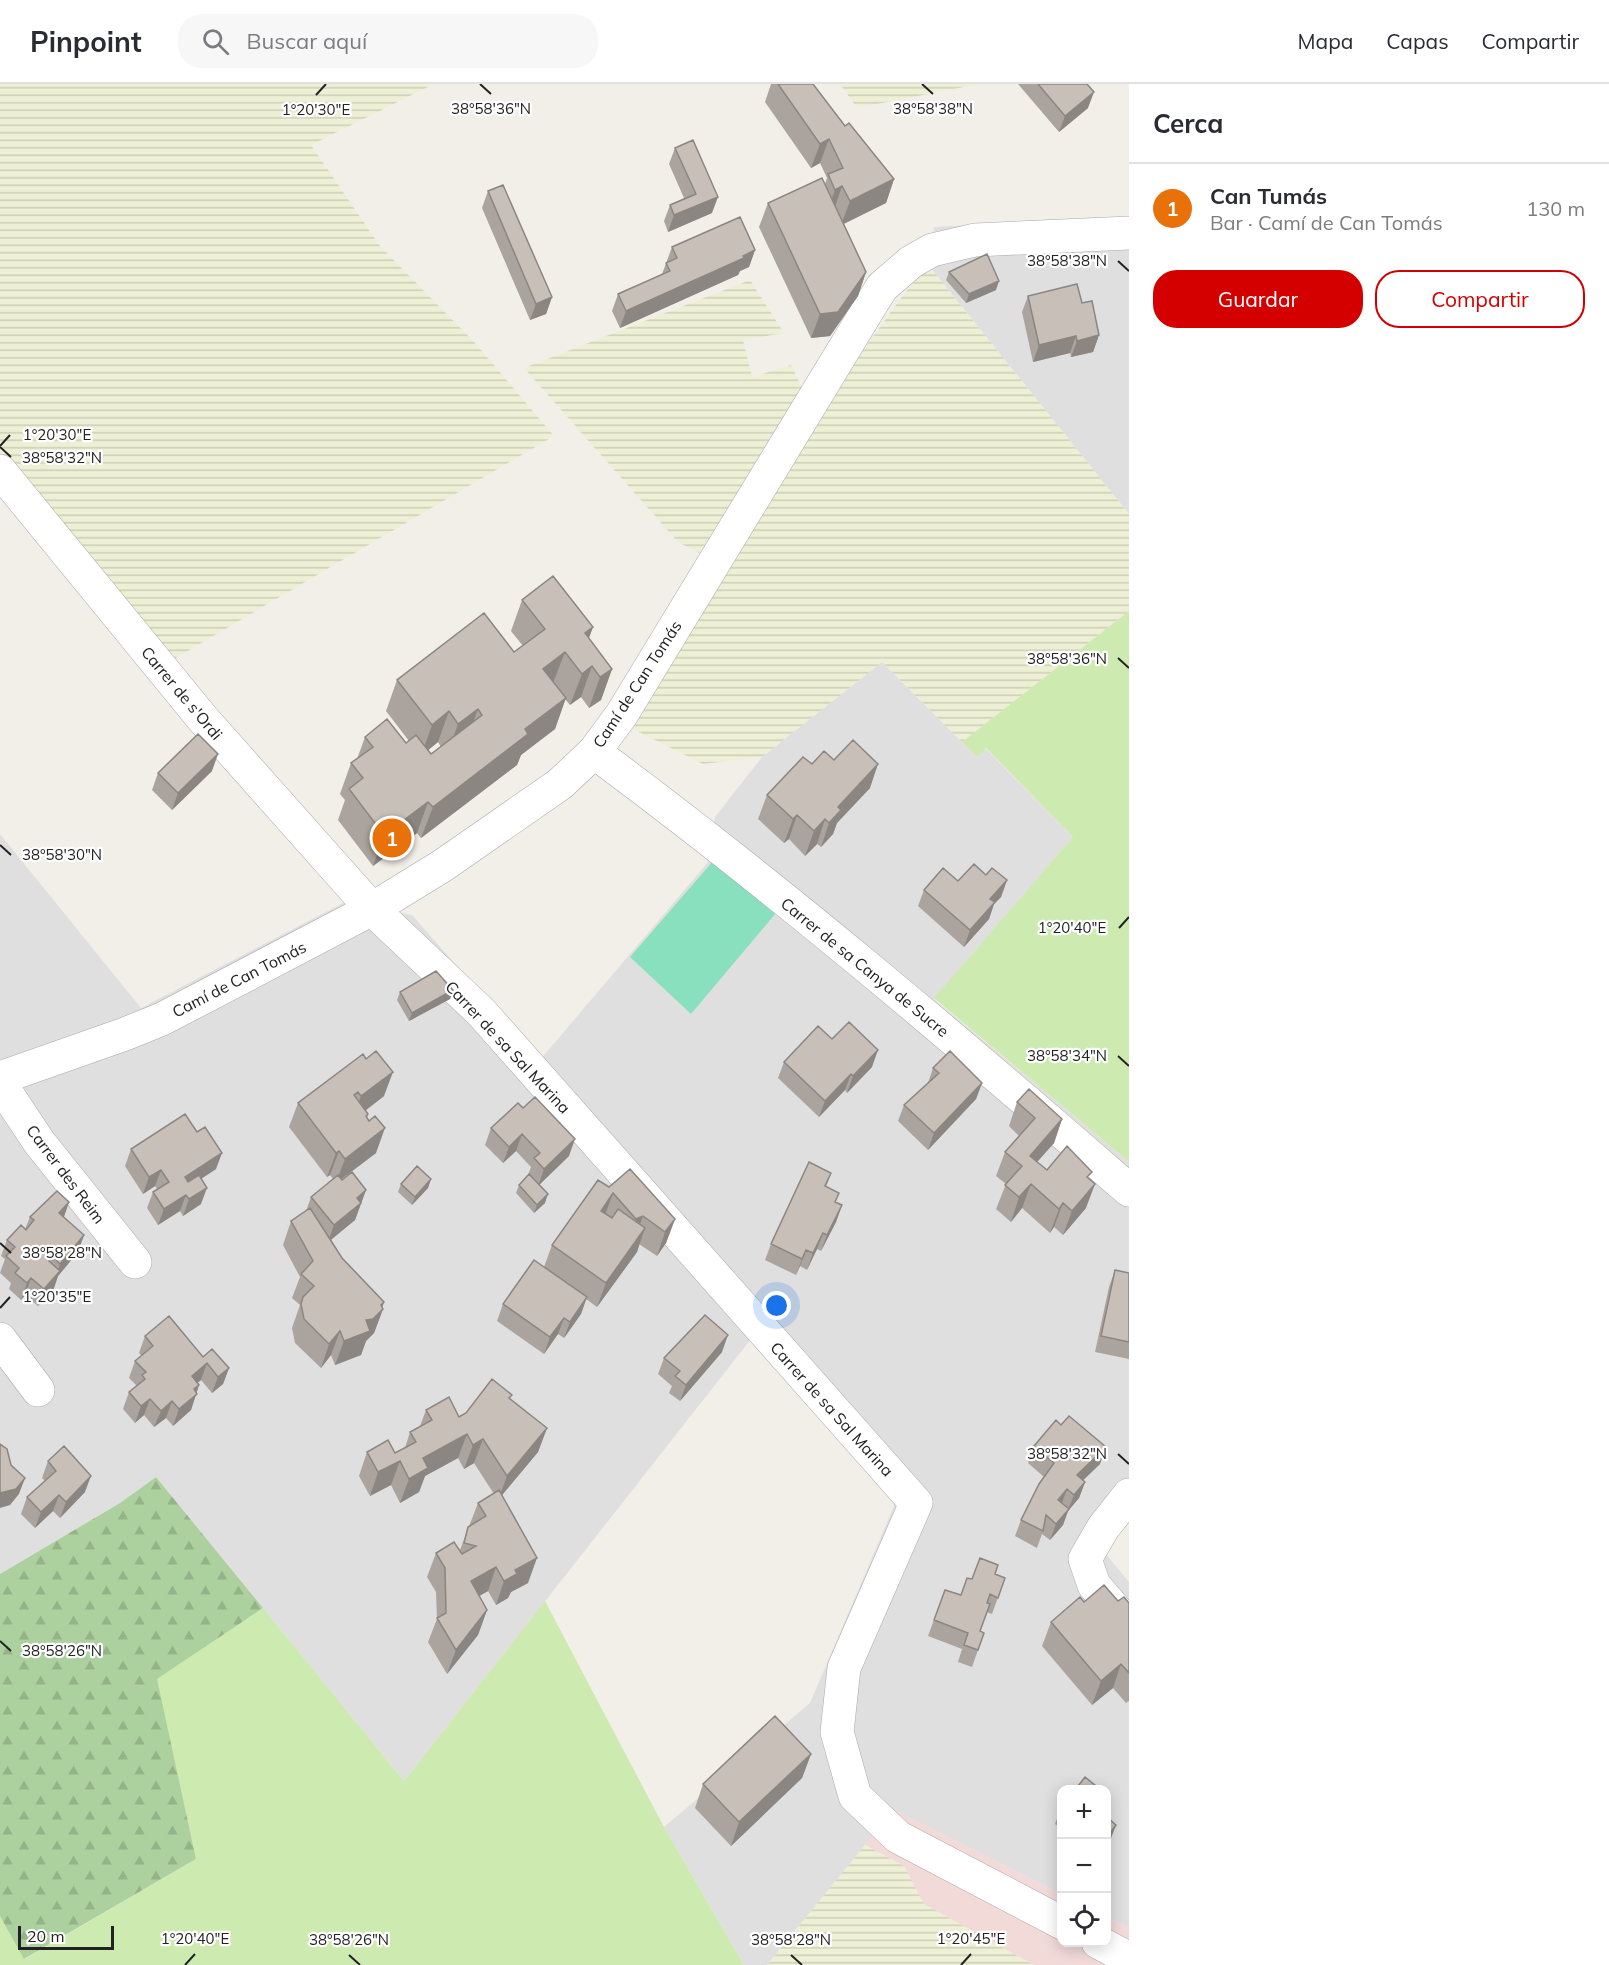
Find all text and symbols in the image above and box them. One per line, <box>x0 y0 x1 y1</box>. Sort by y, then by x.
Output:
search box <box>178 14 598 68</box>
text: Pinpoint <box>30 24 142 59</box>
icon: search <box>199 25 232 58</box>
text: Buscar aquí <box>247 27 367 55</box>
text: Mapa <box>1298 28 1353 54</box>
text: Capas <box>1386 28 1449 54</box>
text: Compartir <box>1482 28 1579 54</box>
text: 38°58'36"N <box>451 99 531 118</box>
text: 38°58'38"N <box>893 99 973 118</box>
text: 1°20'30"E <box>282 100 350 119</box>
text: Cerca <box>1153 107 1223 140</box>
text: Can Tumás <box>1210 182 1327 210</box>
text: 1 <box>1167 196 1179 221</box>
text: 130 m <box>1526 196 1585 221</box>
text: Bar · Camí de Can Tomás <box>1210 210 1443 235</box>
text: 38°58'38"N <box>1027 251 1107 270</box>
button: Guardar <box>1153 270 1363 328</box>
button: Compartir <box>1375 270 1585 328</box>
text: 1°20'30"E <box>23 425 91 444</box>
text: 38°58'32"N <box>22 448 102 467</box>
street label: Camí de Can Tomás <box>588 617 686 751</box>
street label: Carrer de s'Ordi <box>137 642 227 744</box>
text: 38°58'36"N <box>1027 649 1107 668</box>
pin: 1 <box>372 816 412 861</box>
text: 38°58'30"N <box>22 845 102 864</box>
street label: Carrer de sa Canya de Sucre <box>777 893 953 1041</box>
text: 1°20'40"E <box>1038 918 1106 937</box>
street label: Camí de Can Tomás <box>169 937 309 1021</box>
street label: Carrer de sa Sal Marina <box>441 976 575 1118</box>
text: 38°58'34"N <box>1027 1046 1107 1065</box>
street label: Carrer des Reim <box>22 1121 110 1227</box>
text: 38°58'28"N <box>22 1243 102 1262</box>
text: 1°20'35"E <box>23 1287 91 1306</box>
your location <box>762 1291 791 1320</box>
street label: Carrer de sa Sal Marina <box>766 1338 898 1480</box>
text: 38°58'32"N <box>1027 1444 1107 1463</box>
text: 38°58'26"N <box>22 1641 102 1660</box>
map controls <box>1057 1785 1111 1947</box>
button: + <box>1057 1785 1111 1839</box>
button: − <box>1057 1839 1111 1893</box>
button: locate <box>1057 1893 1111 1947</box>
scale bar <box>18 1923 114 1950</box>
text: 20 m <box>27 1926 64 1946</box>
text: 1°20'40"E <box>161 1929 229 1948</box>
text: 1°20'45"E <box>937 1929 1005 1948</box>
text: 38°58'26"N <box>309 1930 389 1949</box>
text: 38°58'28"N <box>751 1930 831 1949</box>

